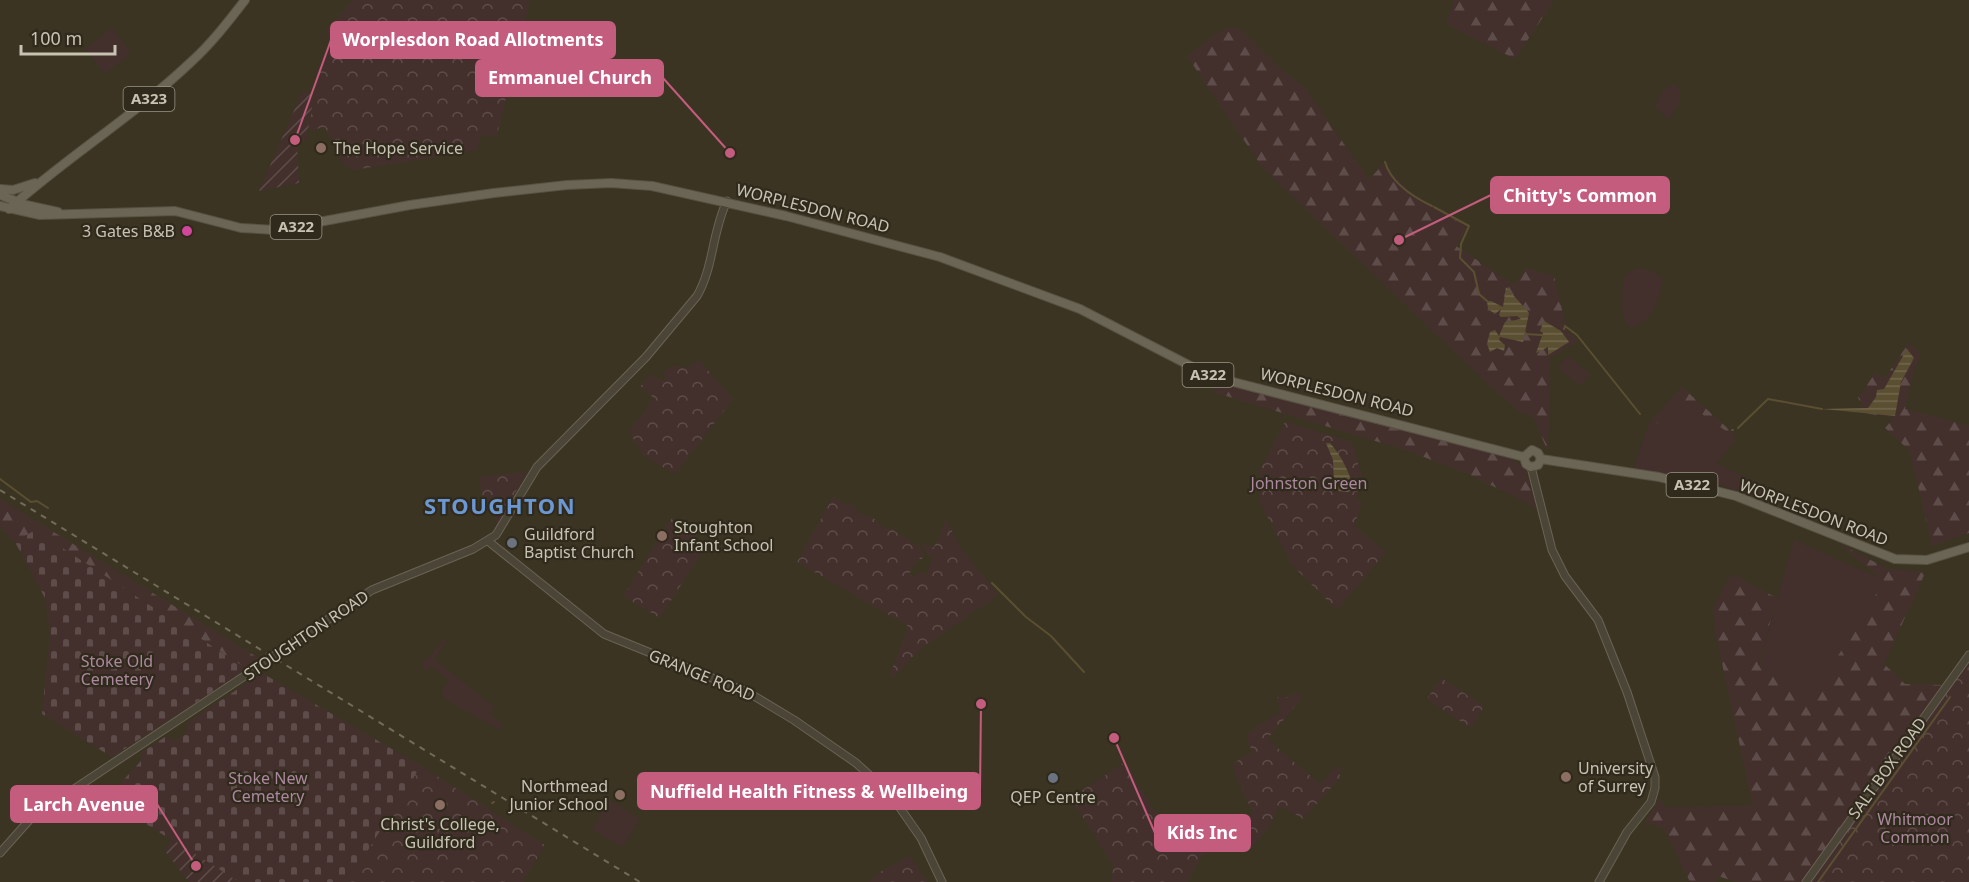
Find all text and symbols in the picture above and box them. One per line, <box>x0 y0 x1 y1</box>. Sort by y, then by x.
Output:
scale bar <box>21 18 116 56</box>
callout: Worplesdon Road Allotments <box>331 22 615 58</box>
text: 100 m <box>30 26 82 50</box>
text: Worplesdon Road Allotments <box>343 27 603 51</box>
callout: Emmanuel Church <box>476 60 663 96</box>
text: Emmanuel Church <box>488 65 652 89</box>
road number: A323 <box>124 87 174 111</box>
place label: The Hope Service <box>333 137 463 159</box>
marker: The Hope Service <box>314 141 328 155</box>
callout: Chitty's Common <box>1491 177 1669 213</box>
street label: WORPLESDON ROAD <box>734 178 892 238</box>
text: Chitty's Common <box>1503 183 1657 207</box>
road number: A322 <box>270 215 322 239</box>
place label: 3 Gates B&B <box>82 220 175 242</box>
marker: 3 Gates B&B <box>180 224 194 238</box>
street label: WORPLESDON ROAD <box>1258 362 1416 422</box>
road number: A322 <box>1182 363 1234 387</box>
park label: Johnston Green <box>1249 472 1367 494</box>
road number: A322 <box>1666 473 1718 497</box>
street label: WORPLESDON ROAD <box>1737 474 1891 550</box>
district label: STOUGHTON <box>424 490 576 520</box>
place label: Stoughton Infant School <box>674 516 773 556</box>
place label: Guildford Baptist Church <box>524 523 634 563</box>
marker: Stoughton Infant School <box>655 529 669 543</box>
marker: Guildford Baptist Church <box>505 536 519 550</box>
street label: STOUGHTON ROAD <box>239 585 373 685</box>
street label: GRANGE ROAD <box>646 644 758 706</box>
park label: Stoke Old Cemetery <box>81 650 154 690</box>
street label: SALT BOX ROAD <box>1843 713 1931 823</box>
place label: University of Surrey <box>1578 757 1654 797</box>
park label: Stoke New Cemetery <box>228 767 308 807</box>
marker: University of Surrey <box>1559 770 1573 784</box>
marker: QEP Centre <box>1046 771 1060 785</box>
callout: Nuffield Health Fitness & Wellbeing <box>638 773 980 809</box>
place label: Northmead Junior School <box>507 775 608 815</box>
text: Nuffield Health Fitness & Wellbeing <box>650 779 968 803</box>
callout: Larch Avenue <box>11 786 157 822</box>
place label: QEP Centre <box>1010 786 1096 808</box>
marker: Northmead Junior School <box>613 788 627 802</box>
text: Larch Avenue <box>23 792 145 816</box>
marker: Christ's College, Guildford <box>433 798 447 812</box>
park label: Whitmoor Common <box>1877 808 1953 848</box>
place label: Christ's College, Guildford <box>380 813 500 853</box>
callout: Kids Inc <box>1155 815 1250 851</box>
text: Kids Inc <box>1167 820 1237 844</box>

